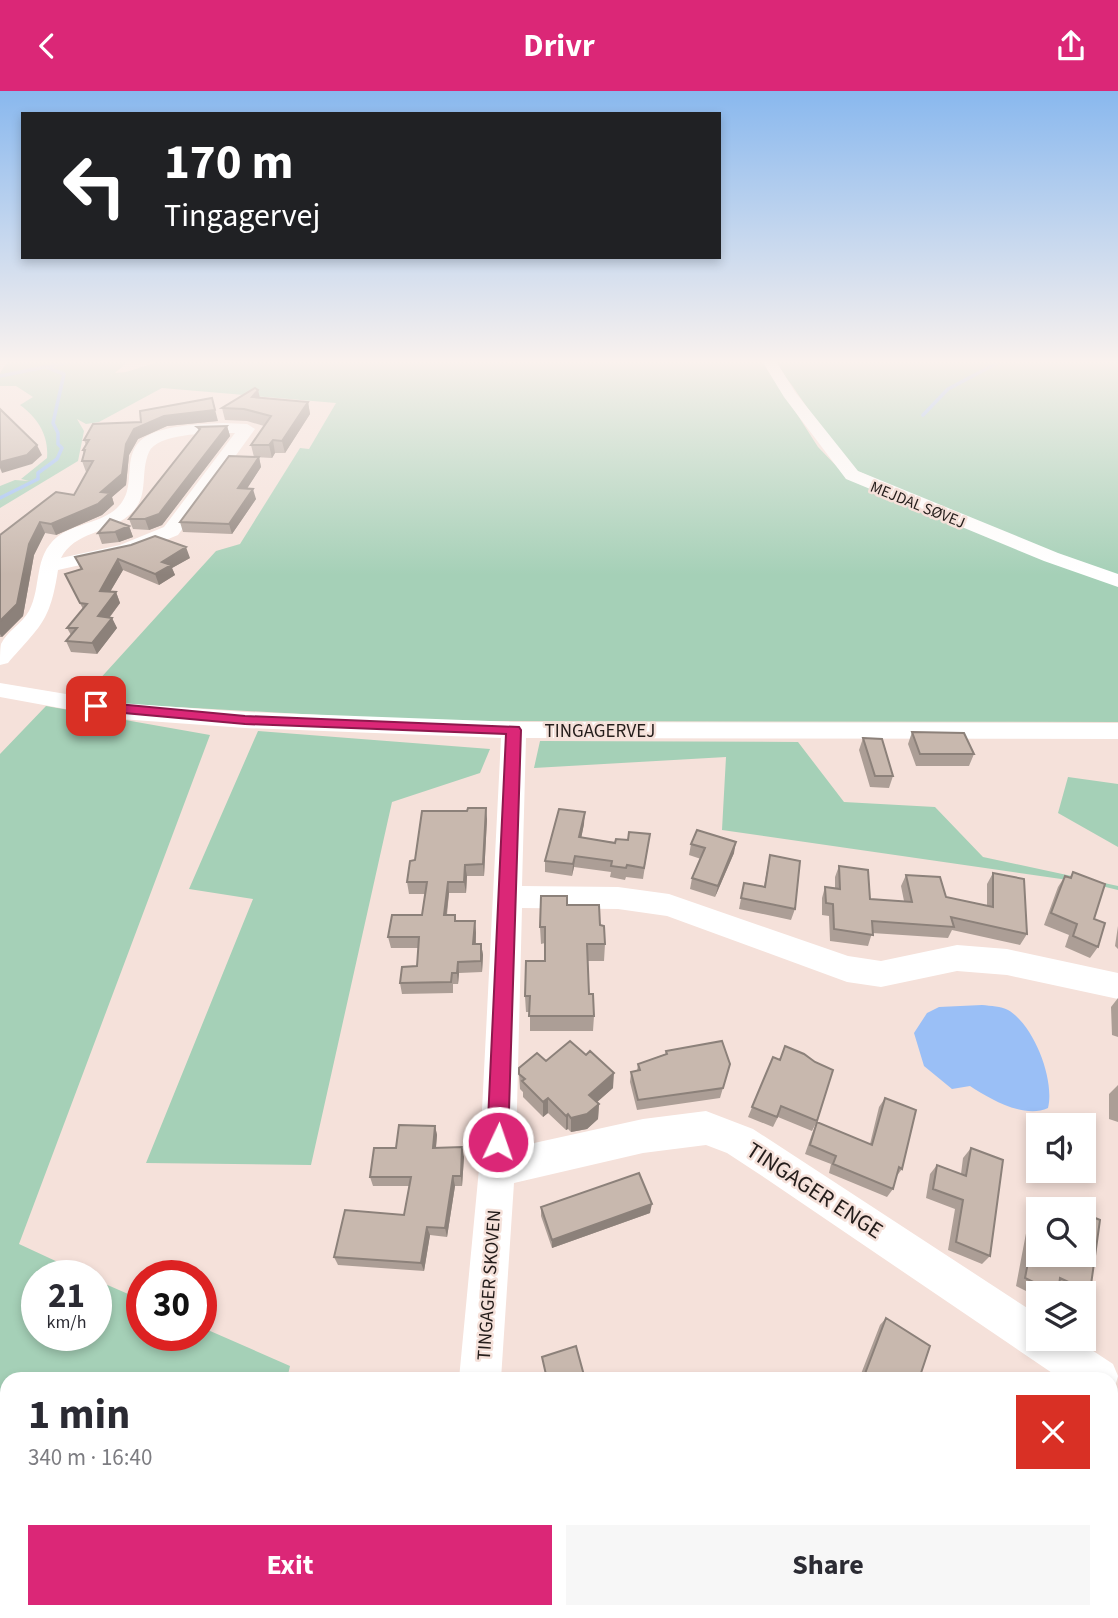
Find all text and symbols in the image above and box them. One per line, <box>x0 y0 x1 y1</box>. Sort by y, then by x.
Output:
text: Drivr <box>523 23 595 69</box>
icon: back <box>28 27 66 65</box>
icon: share <box>1052 27 1090 65</box>
text: 170 m <box>164 128 293 198</box>
icon: left <box>49 140 140 231</box>
text: Tingagervej <box>164 193 320 239</box>
street label: MEJDAL SØVEJ <box>867 476 968 534</box>
pin <box>66 676 126 736</box>
icon: arrive <box>77 687 115 725</box>
street label: TINGAGERVEJ <box>545 718 655 745</box>
position arrow <box>461 1105 535 1179</box>
map controls <box>1026 1113 1096 1351</box>
button: sound <box>1026 1113 1096 1183</box>
street label: TINGAGER ENGE <box>740 1134 890 1247</box>
button: search <box>1026 1197 1096 1267</box>
street label: TINGAGER SKOVEN <box>471 1209 508 1361</box>
speed limit sign: 30 <box>126 1260 217 1351</box>
text: 21 <box>48 1271 85 1321</box>
button: layers <box>1026 1281 1096 1351</box>
text: km/h <box>47 1310 86 1335</box>
text: 1 min <box>28 1385 130 1445</box>
button: close <box>1016 1395 1090 1469</box>
text: 340 m · 16:40 <box>28 1441 152 1474</box>
button: Exit <box>28 1525 552 1605</box>
button: Share <box>566 1525 1090 1605</box>

